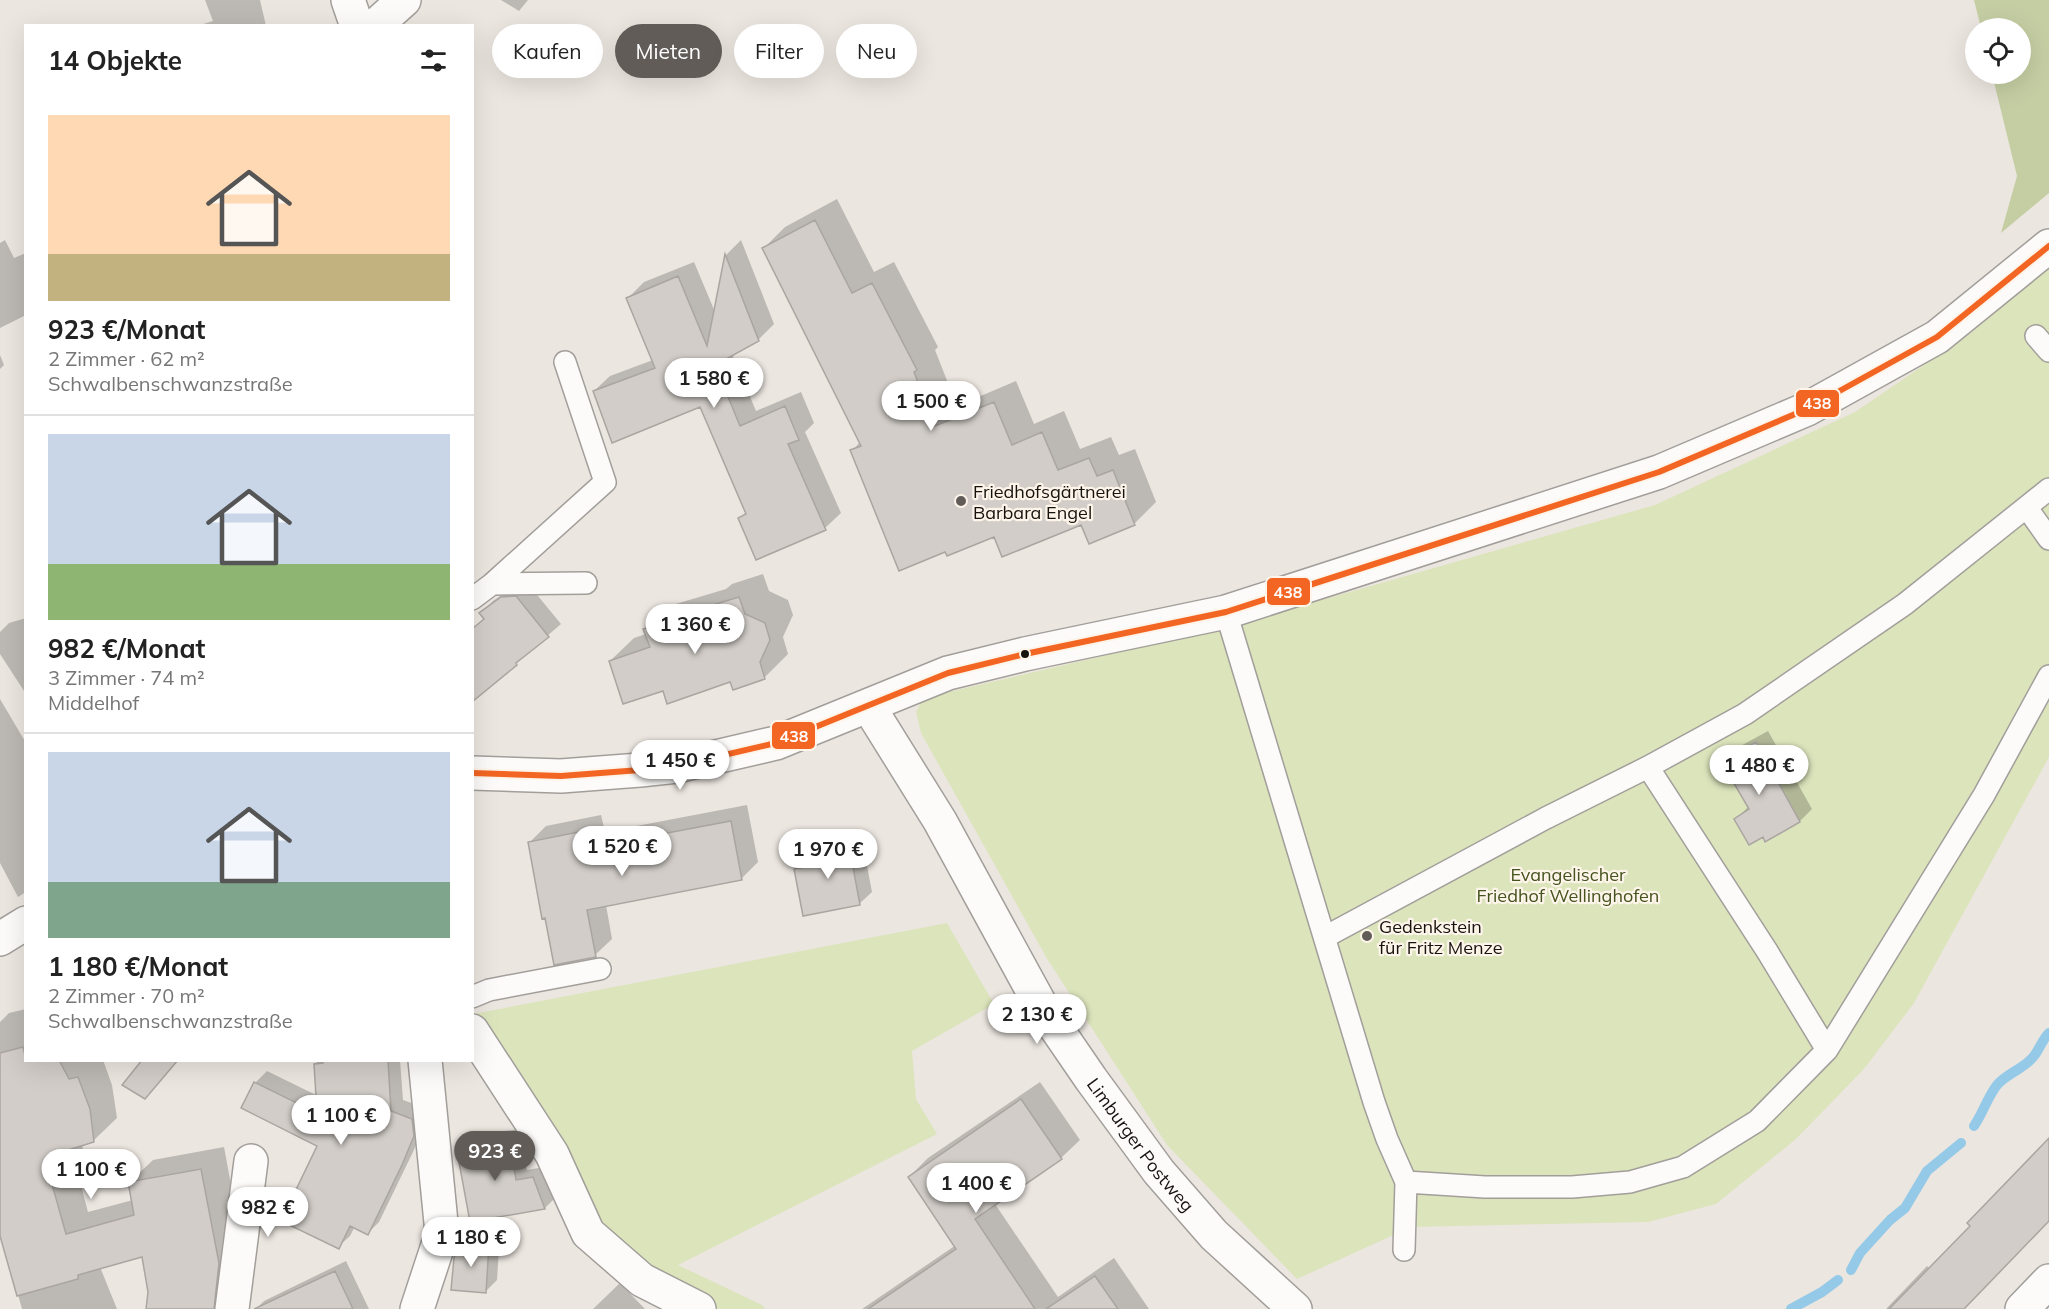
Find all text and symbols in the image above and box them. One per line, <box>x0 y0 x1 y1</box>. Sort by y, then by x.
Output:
map controls <box>1965 18 2031 84</box>
button: locate <box>1965 18 2031 84</box>
chip: Kaufen <box>492 24 603 78</box>
chip: Mieten <box>615 24 722 78</box>
chip: Filter <box>734 24 824 78</box>
chip: Neu <box>836 24 917 78</box>
text: 14 Objekte <box>48 44 182 77</box>
icon: filters <box>417 44 450 77</box>
icon: home <box>195 154 303 262</box>
text: 923 €/Monat <box>48 313 205 346</box>
text: 2 Zimmer · 62 m² <box>48 346 205 371</box>
pin: 1 580 € <box>659 358 769 409</box>
text: 1 580 € <box>679 365 749 390</box>
text: Schwalbenschwanzstraße <box>48 371 293 396</box>
pin: 1 500 € <box>876 381 986 432</box>
text: 1 500 € <box>896 388 966 413</box>
line badge: 438 <box>1795 389 1840 418</box>
text: 438 <box>1803 393 1832 413</box>
icon: home <box>195 473 303 581</box>
place label: Friedhofsgärtnerei Barbara Engel <box>973 480 1126 524</box>
marker: Friedhofsgärtnerei Barbara Engel <box>954 494 968 508</box>
line badge: 438 <box>1266 577 1311 606</box>
text: 438 <box>1274 582 1303 602</box>
pin: 1 360 € <box>640 604 750 655</box>
text: 1 360 € <box>660 611 730 636</box>
text: 982 €/Monat <box>48 632 205 665</box>
unlabelled marker <box>1019 648 1031 660</box>
text: 3 Zimmer · 74 m² <box>48 665 205 690</box>
text: Middelhof <box>48 690 139 715</box>
line badge: 438 <box>771 721 816 750</box>
text: 438 <box>780 726 809 746</box>
pin: 1 450 € <box>625 740 735 791</box>
pin: 1 480 € <box>1704 745 1814 796</box>
text: 1 450 € <box>645 747 715 772</box>
text: 1 480 € <box>1724 752 1794 777</box>
icon: home <box>195 791 303 899</box>
pin: 1 520 € <box>567 826 677 877</box>
pin: 1 970 € <box>773 829 883 880</box>
text: 1 520 € <box>587 833 657 858</box>
text: 1 970 € <box>793 836 863 861</box>
park label: Evangelischer Friedhof Wellinghofen <box>1477 863 1659 907</box>
place label: Gedenkstein für Fritz Menze <box>1379 915 1503 959</box>
marker: Gedenkstein für Fritz Menze <box>1360 929 1374 943</box>
text: 1 180 €/Monat <box>48 950 228 983</box>
text: 2 Zimmer · 70 m² <box>48 983 205 1008</box>
pin: 2 130 € <box>982 994 1092 1045</box>
text: 2 130 € <box>1002 1001 1072 1026</box>
text: Schwalbenschwanzstraße <box>48 1008 293 1033</box>
street label: Limburger Postweg <box>1082 1073 1200 1216</box>
pin: 1 100 € <box>286 1095 396 1146</box>
text: 1 100 € <box>306 1102 376 1127</box>
pin: 923 € <box>453 1131 537 1182</box>
text: 923 € <box>468 1138 522 1163</box>
pin: 1 100 € <box>36 1149 146 1200</box>
text: 1 100 € <box>56 1156 126 1181</box>
pin: 1 400 € <box>921 1163 1031 1214</box>
text: 1 400 € <box>941 1170 1011 1195</box>
pin: 982 € <box>226 1187 310 1238</box>
text: 982 € <box>241 1194 295 1219</box>
pin: 1 180 € <box>416 1217 526 1268</box>
text: 1 180 € <box>436 1224 506 1249</box>

